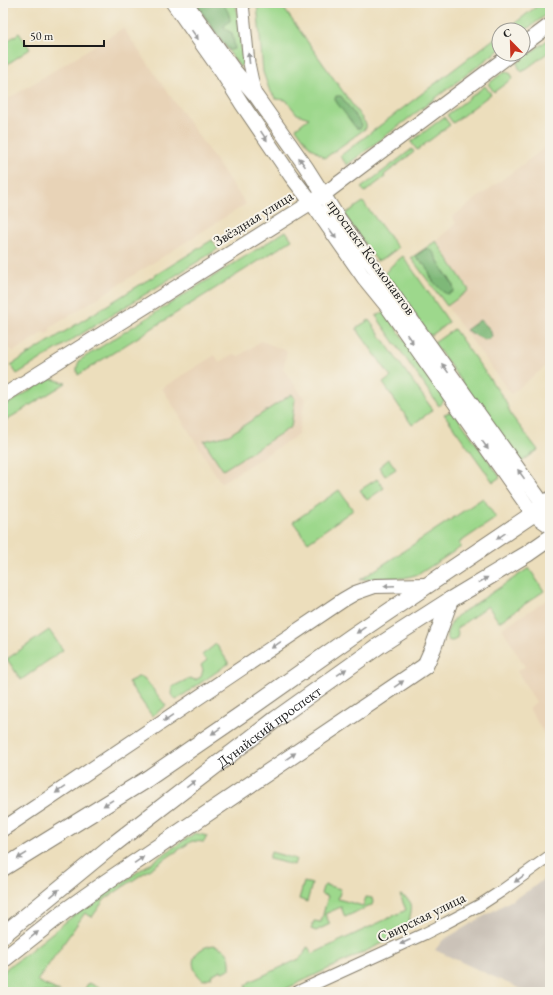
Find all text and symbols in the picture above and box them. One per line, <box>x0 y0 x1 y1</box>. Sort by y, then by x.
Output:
scale bar <box>24 22 104 48</box>
north arrow <box>491 22 531 62</box>
text: С <box>501 25 514 41</box>
text: 50 m <box>30 28 54 44</box>
one-way arrow <box>191 30 199 40</box>
one-way arrow <box>246 52 252 64</box>
one-way arrow <box>260 131 268 141</box>
one-way arrow <box>298 157 306 167</box>
street label: Звёздная улица <box>209 186 297 250</box>
street label: проспект Космонавтов <box>324 195 420 319</box>
one-way arrow <box>329 229 337 239</box>
one-way arrow <box>406 334 414 344</box>
one-way arrow <box>441 363 449 373</box>
one-way arrow <box>481 440 489 450</box>
one-way arrow <box>516 468 525 479</box>
one-way arrow <box>495 532 507 539</box>
one-way arrow <box>477 577 489 584</box>
one-way arrow <box>382 583 395 589</box>
one-way arrow <box>356 626 366 634</box>
one-way arrow <box>270 641 281 649</box>
one-way arrow <box>337 668 347 676</box>
one-way arrow <box>393 680 404 688</box>
street label: Дунайский проспект <box>212 681 325 771</box>
one-way arrow <box>163 714 173 722</box>
one-way arrow <box>211 727 222 735</box>
one-way arrow <box>285 753 297 760</box>
one-way arrow <box>186 779 197 788</box>
one-way arrow <box>55 786 65 794</box>
one-way arrow <box>102 799 114 806</box>
one-way arrow <box>17 852 27 860</box>
one-way arrow <box>133 856 145 863</box>
one-way arrow <box>513 875 524 883</box>
street label: Свирская улица <box>374 887 468 947</box>
one-way arrow <box>50 888 60 897</box>
one-way arrow <box>28 931 39 940</box>
one-way arrow <box>400 939 411 945</box>

